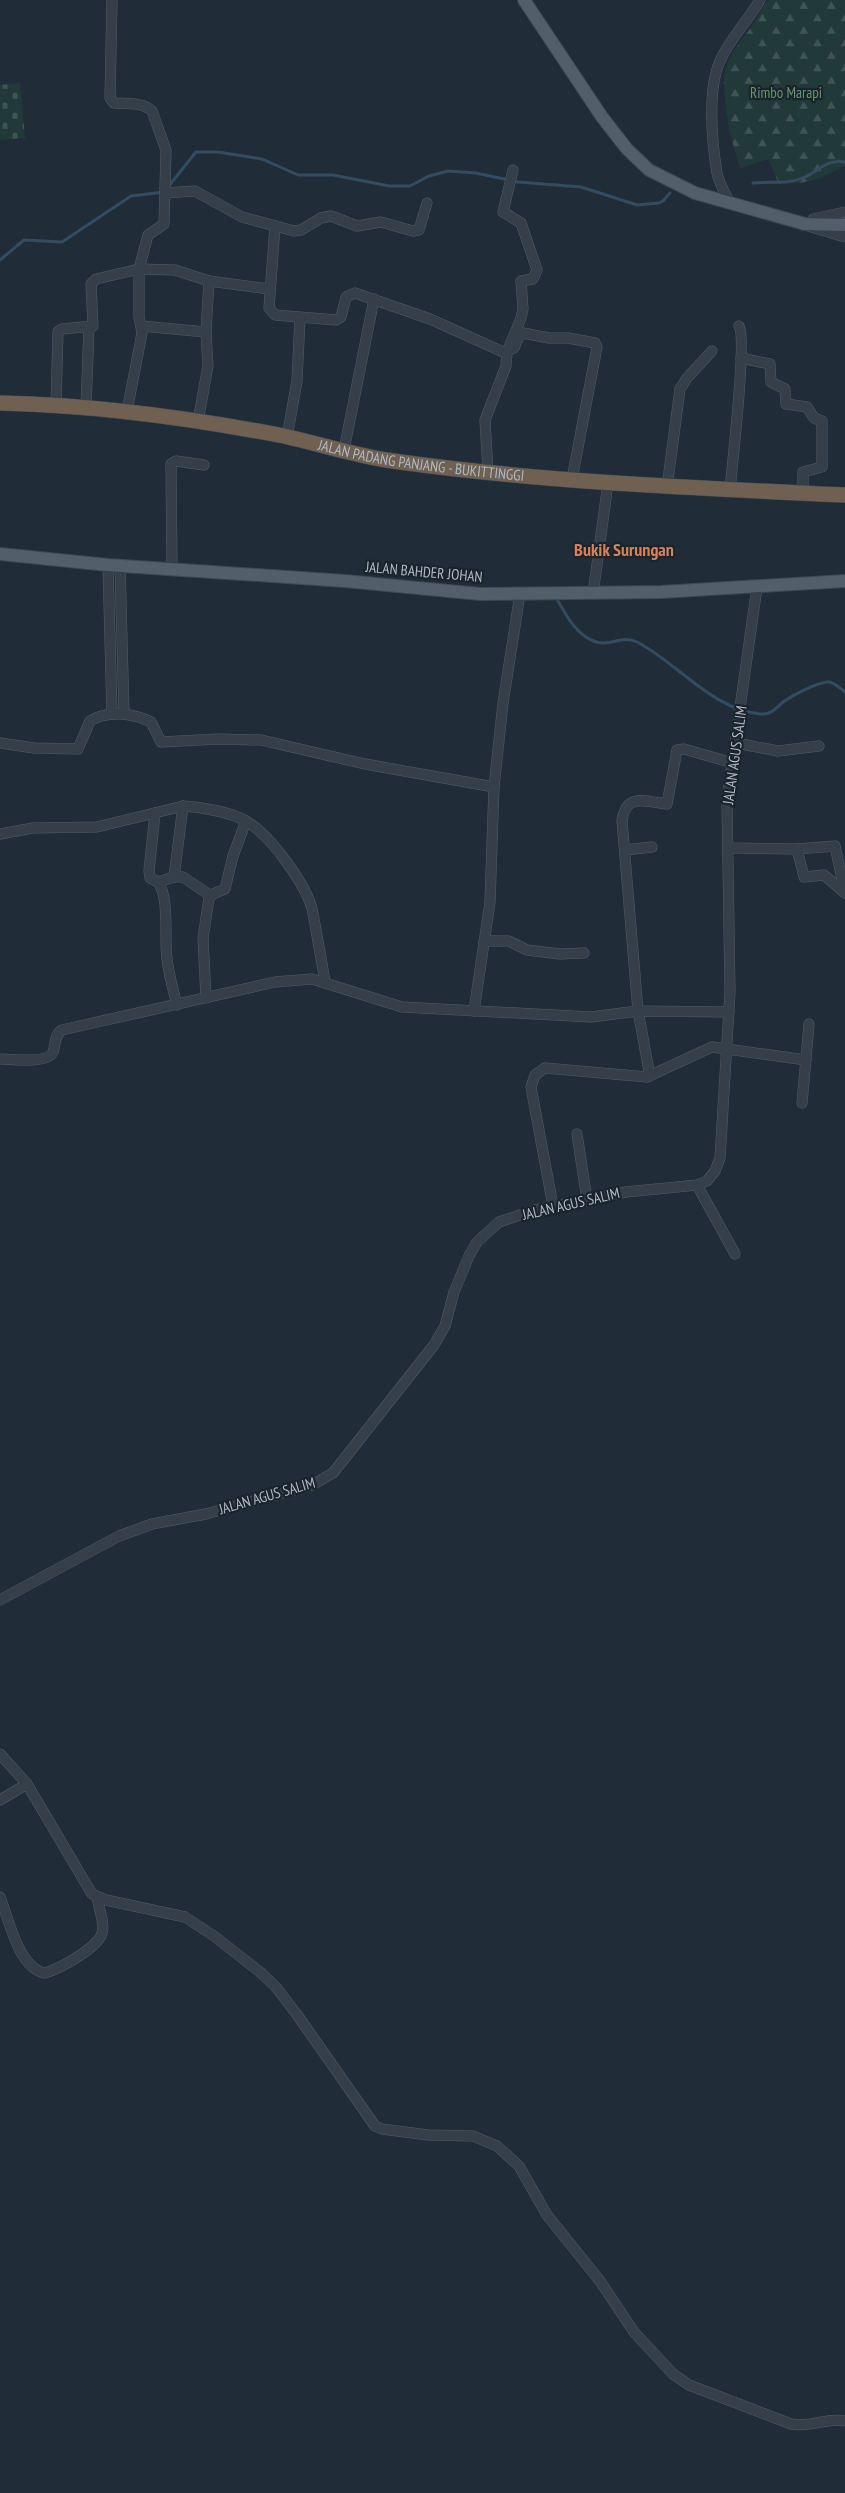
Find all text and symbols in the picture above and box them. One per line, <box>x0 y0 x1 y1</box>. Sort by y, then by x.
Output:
park label: Rimbo Marapi <box>750 83 822 102</box>
street label: JALAN PADANG PANJANG - BUKITTINGGI <box>315 435 525 485</box>
district label: Bukik Surungan <box>574 538 674 561</box>
street label: JALAN BAHDER JOHAN <box>364 557 483 586</box>
street label: JALAN AGUS SALIM <box>718 704 751 806</box>
street label: JALAN AGUS SALIM <box>519 1183 621 1224</box>
street label: JALAN AGUS SALIM <box>216 1473 317 1519</box>

